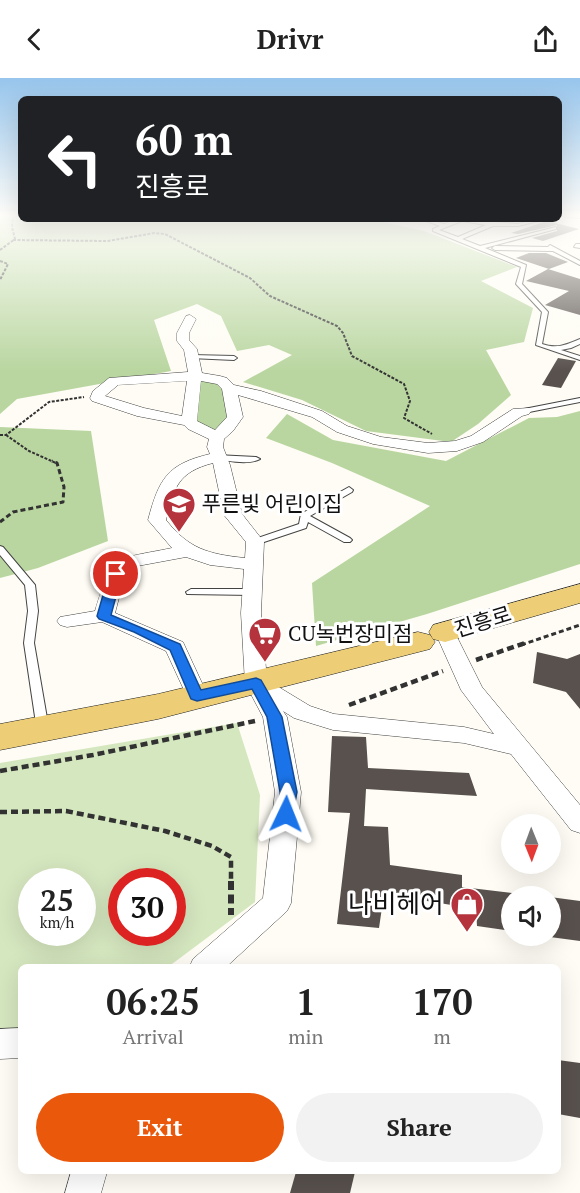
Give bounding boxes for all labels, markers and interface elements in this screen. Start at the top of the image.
text: Drivr [257,21,323,57]
icon: back [18,23,51,56]
icon: share [529,23,562,56]
text: 60 m [135,111,233,167]
icon: left [36,120,114,198]
text: 진흥로 [135,168,210,204]
school or university icon: 푸른빛 어린이집 [161,486,197,533]
place label: 푸른빛 어린이집 [202,489,342,517]
pin [90,548,141,599]
icon: arrive [99,557,132,590]
street label: 진흥로 [451,599,515,643]
supermarket icon: CU녹번장미점 [247,616,283,663]
place label: CU녹번장미점 [288,619,412,647]
position arrow [254,782,318,846]
north arrow [501,814,561,874]
map controls [501,814,561,946]
speed limit sign: 30 [108,868,186,946]
text: 25 [40,880,74,920]
place label: 나비헤어 [348,886,444,920]
shop icon: 나비헤어 [449,886,485,933]
button: sound [501,886,561,946]
text: km/h [40,912,74,932]
text: 06:25 [106,978,200,1025]
text: 1 [296,978,316,1025]
text: 170 [412,978,473,1025]
text: Arrival [122,1023,184,1050]
text: min [288,1023,323,1050]
text: m [434,1023,451,1050]
button: Exit [36,1093,284,1162]
button: Share [296,1093,543,1162]

